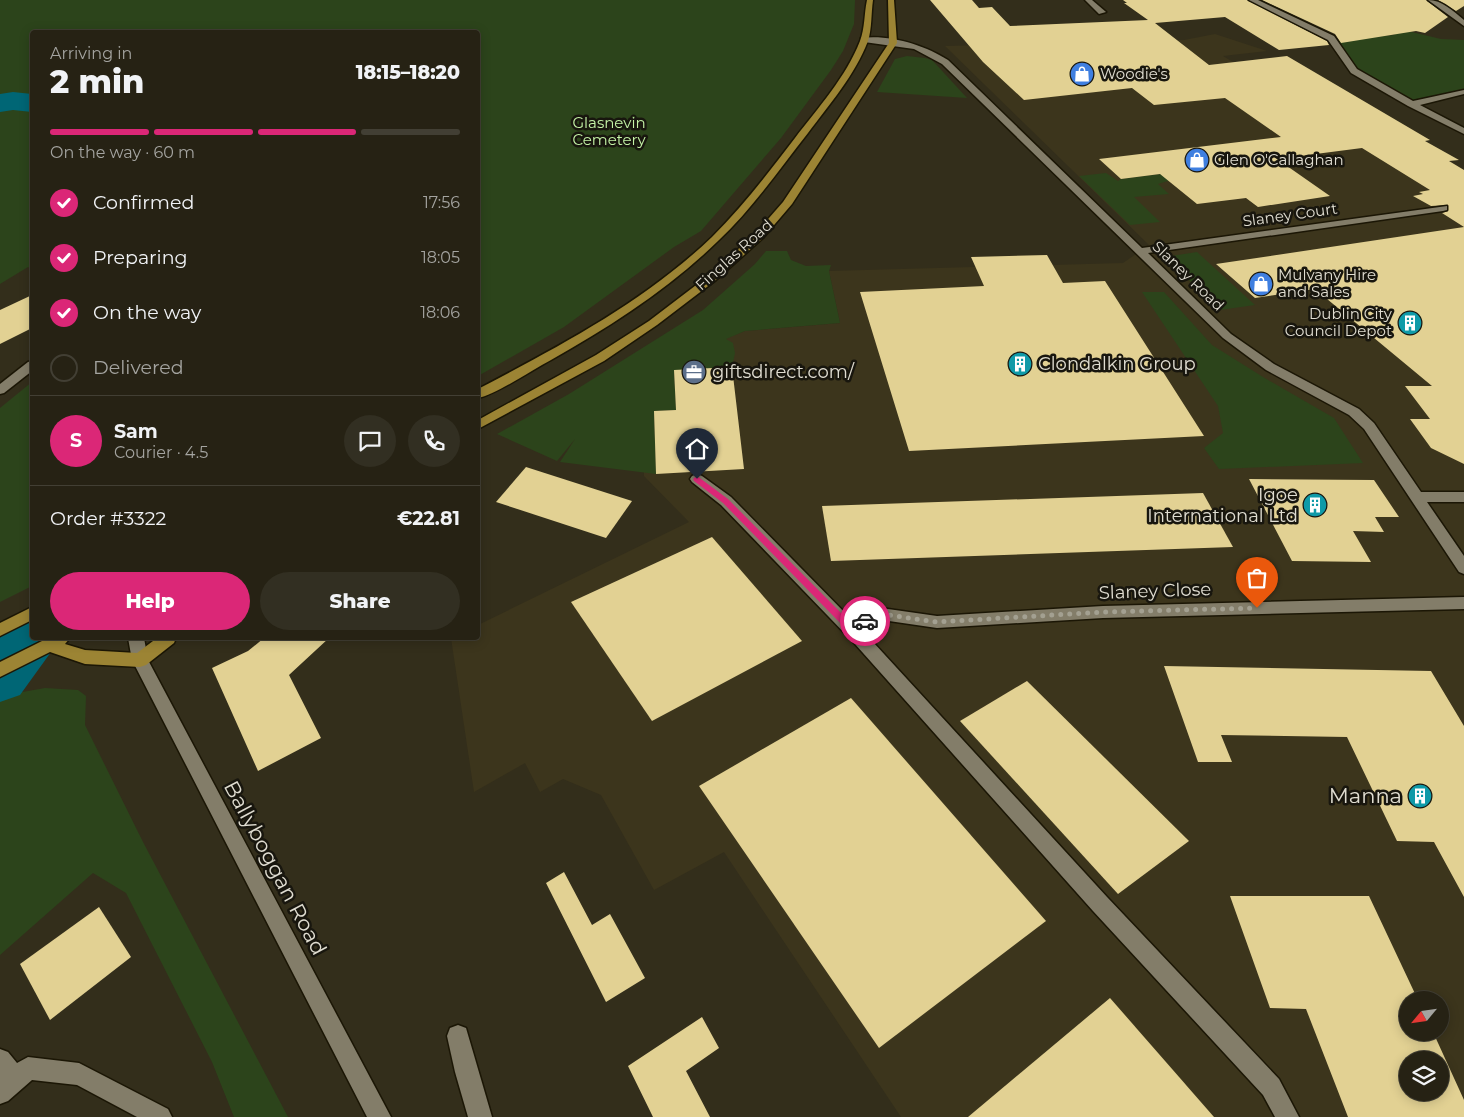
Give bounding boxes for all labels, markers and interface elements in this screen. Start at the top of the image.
text: Arriving in [50,44,132,63]
text: 18:15–18:20 [356,61,460,84]
shop icon: Woodie's [1069,61,1095,87]
text: 2 min [50,62,144,101]
place label: Woodie's [1100,64,1168,83]
park label: Glasnevin Cemetery [572,113,646,149]
text: On the way · 60 m [50,143,195,162]
shop icon: Glen O'Callaghan [1184,147,1210,173]
place label: Glen O'Callaghan [1214,150,1344,169]
icon: check [50,189,78,217]
text: Confirmed [93,191,194,214]
text: 17:56 [423,193,460,212]
street label: Slaney Court [1241,198,1338,231]
street label: Finglas Road [691,215,776,294]
street label: Slaney Road [1148,237,1228,315]
icon: check [50,244,78,272]
text: Preparing [93,246,188,269]
text: 18:05 [421,248,460,267]
place label: Mulvany Hire and Sales [1278,265,1376,301]
shop icon: Mulvany Hire and Sales [1248,271,1274,297]
icon: check [50,299,78,327]
text: On the way [93,301,201,324]
text: 18:06 [420,303,460,322]
place label: Dublin City Council Depot [1285,304,1393,340]
building icon: Dublin City Council Depot [1397,310,1423,336]
building icon: Clondalkin Group [1007,351,1033,377]
place label: Clondalkin Group [1038,353,1196,375]
text: Delivered [93,356,184,379]
office icon: giftsdirect.com/ [681,359,707,385]
place label: giftsdirect.com/ [712,361,855,383]
button: chat [344,415,396,467]
button: phone [408,415,460,467]
text: Sam [114,420,158,443]
pin [676,428,718,479]
text: S [70,429,82,452]
icon: home [683,435,711,463]
text: Courier · 4.5 [114,443,208,462]
place label: Igoe International Ltd [1147,484,1298,527]
building icon: Igoe International Ltd [1302,492,1328,518]
text: Order #3322 [50,507,166,530]
text: €22.81 [397,507,460,530]
pin [1236,557,1278,608]
icon: bag [1243,564,1271,592]
button: Help [50,572,250,630]
button: Share [260,572,460,630]
street label: Slaney Close [1098,578,1212,604]
courier [840,596,890,646]
icon: car [851,607,879,635]
street label: Ballyboggan Road [219,776,332,959]
place label: Manna [1329,783,1402,808]
building icon: Manna [1407,783,1433,809]
north arrow [1399,991,1449,1041]
map controls [1399,991,1449,1101]
button: layers [1399,1051,1449,1101]

